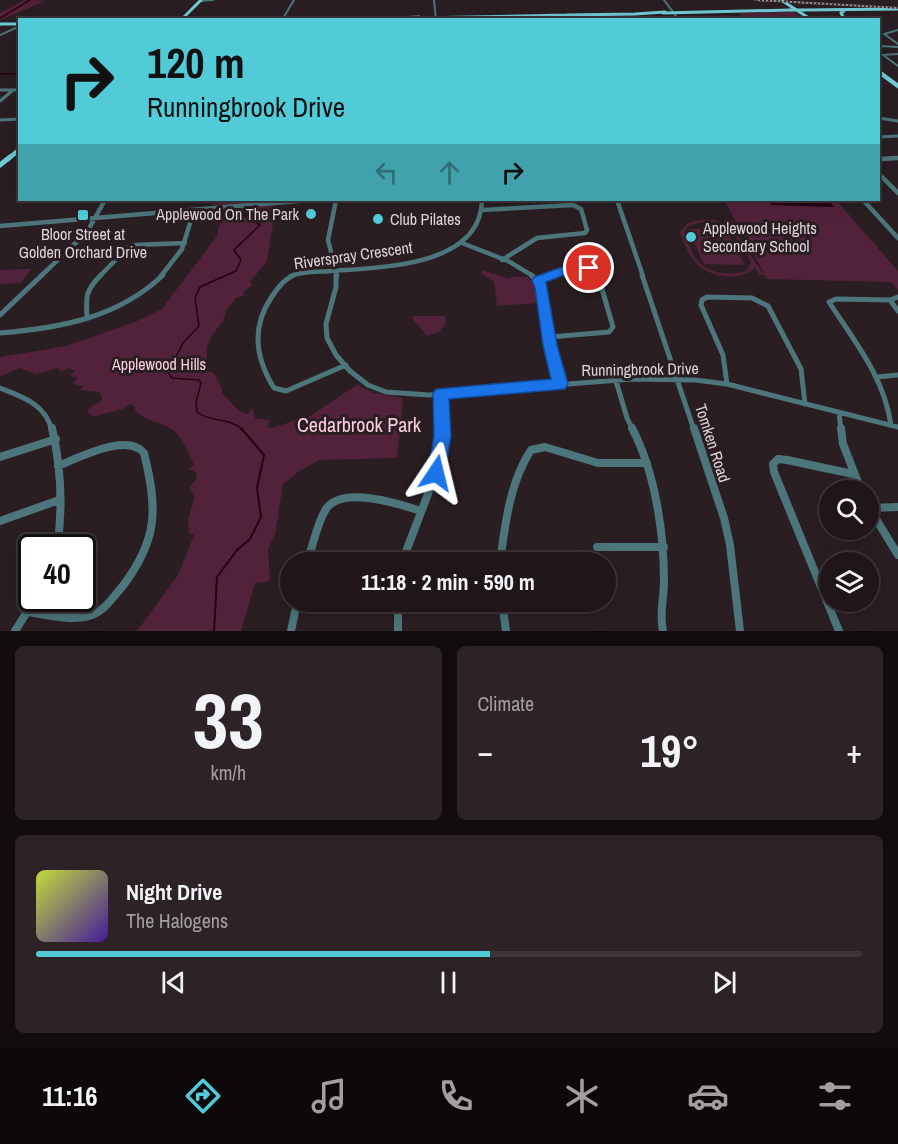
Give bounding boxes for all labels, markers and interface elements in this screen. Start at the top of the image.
text: 120 m [147,35,245,91]
icon: right [48,42,126,120]
text: Runningbrook Drive [147,89,345,125]
icon: left [370,156,403,189]
icon: ahead [433,156,466,189]
icon: right [496,156,529,189]
place label: Applewood On The Park [155,203,299,225]
marker: Applewood On The Park [304,207,318,221]
marker: Bloor Street at Golden Orchard Drive [76,208,90,222]
place label: Club Pilates [390,208,461,230]
marker: Club Pilates [371,212,385,226]
place label: Applewood Heights Secondary School [702,217,817,257]
place label: Bloor Street at Golden Orchard Drive [19,223,147,263]
marker: Applewood Heights Secondary School [684,230,698,244]
street label: Riverspray Crescent [292,236,414,274]
pin [563,242,614,293]
icon: arrive [572,251,605,284]
park label: Applewood Hills [111,353,206,375]
street label: Runningbrook Drive [581,357,699,381]
street label: Tomken Road [690,401,736,485]
park label: Cedarbrook Park [297,411,422,438]
position arrow [404,441,468,505]
map controls [819,480,879,612]
button: search [819,480,879,540]
speed limit sign: 40 [18,534,96,612]
button: layers [819,552,879,612]
text: 11:18 · 2 min · 590 m [361,567,535,597]
text: 33 [193,667,264,772]
text: Climate [478,690,534,717]
text: 19° [640,720,699,781]
text: − [478,729,493,773]
text: + [846,729,862,773]
text: km/h [210,759,246,786]
text: Night Drive [126,877,222,907]
text: The Halogens [126,907,228,934]
icon: previous [157,966,190,999]
icon: pause [432,966,465,999]
icon: next [708,966,741,999]
icon: directions [182,1075,224,1117]
icon: music [308,1075,350,1117]
icon: phone [435,1075,477,1117]
icon: climate [561,1075,603,1117]
icon: car [687,1075,729,1117]
icon: filters [814,1075,856,1117]
text: 11:16 [42,1078,98,1114]

